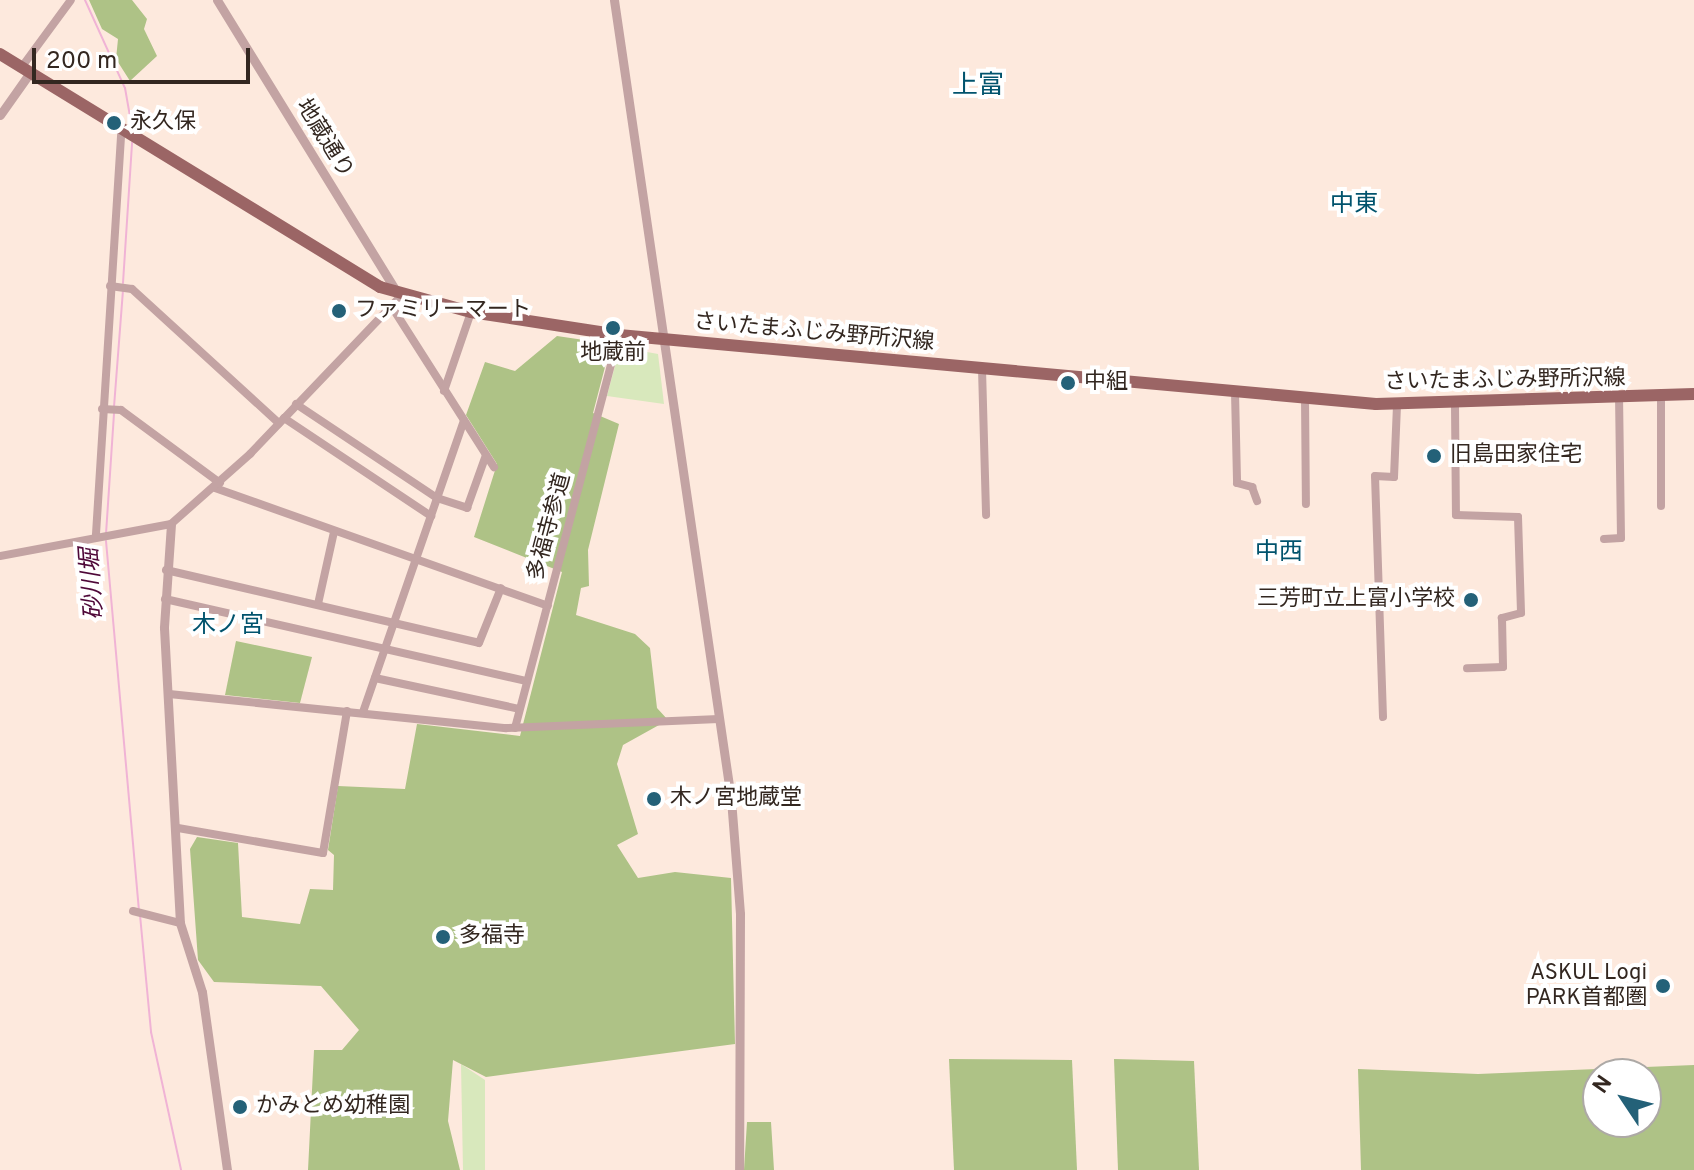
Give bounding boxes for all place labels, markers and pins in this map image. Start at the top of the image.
place label: 永久保 [130,110,196,136]
marker: 永久保 [105,114,123,132]
place label: ファミリーマート [355,298,531,324]
marker: ファミリーマート [330,302,348,320]
marker: 地蔵前 [604,319,622,337]
place label: 地蔵前 [580,341,646,367]
place label: 中組 [1084,370,1128,396]
marker: 中組 [1059,374,1077,392]
place label: 旧島田家住宅 [1450,443,1582,469]
marker: 旧島田家住宅 [1425,447,1443,465]
place label: 三芳町立上富小学校 [1257,587,1455,613]
marker: 三芳町立上富小学校 [1462,591,1480,609]
place label: 木ノ宮地蔵堂 [670,786,802,812]
marker: 木ノ宮地蔵堂 [645,790,663,808]
place label: 多福寺 [459,924,525,950]
marker: 多福寺 [434,928,452,946]
place label: ASKUL Logi PARK首都圏 [1526,960,1647,1012]
marker: ASKUL Logi PARK首都圏 [1654,977,1672,995]
place label: かみとめ幼稚園 [256,1094,410,1120]
marker: かみとめ幼稚園 [231,1098,249,1116]

